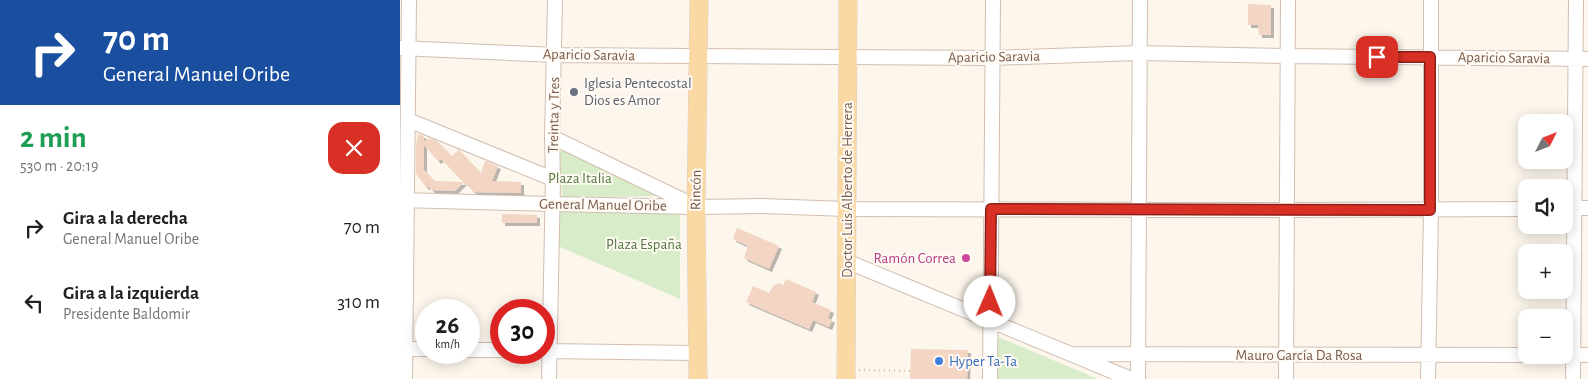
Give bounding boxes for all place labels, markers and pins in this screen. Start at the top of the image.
pin [1356,36,1398,78]
place label: Iglesia Pentecostal Dios es Amor [584,76,692,108]
marker: Iglesia Pentecostal Dios es Amor [568,86,580,98]
place label: Ramón Correa [874,251,956,266]
marker: Ramón Correa [960,252,972,264]
place label: Hyper Ta-Ta [949,354,1017,369]
marker: Hyper Ta-Ta [933,355,945,367]

